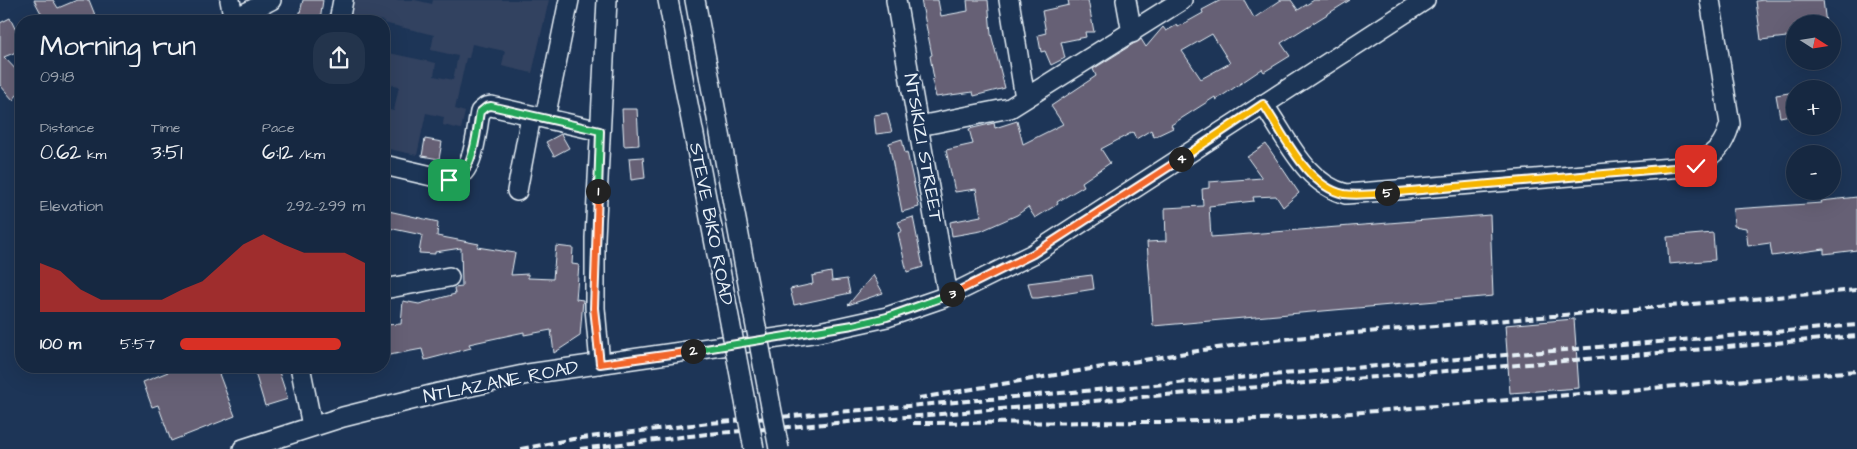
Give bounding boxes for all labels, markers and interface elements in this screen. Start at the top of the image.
north arrow [1786,15,1841,70]
map controls [1786,15,1841,200]
text: Morning run [40,27,196,66]
button: share [313,32,365,84]
text: 09:18 [40,66,74,88]
street label: NTSIKIZI STREET [897,72,949,225]
button: + [1786,80,1841,135]
text: Distance [40,118,94,138]
text: Time [151,118,180,138]
text: Pace [262,118,294,138]
text: 0.62 [40,138,81,167]
text: 3:51 [151,138,183,167]
text: 6:12 [262,138,293,167]
street label: STEVE BIKO ROAD [682,140,740,308]
text: km [81,145,107,165]
text: /km [293,145,325,165]
pin [1675,145,1717,187]
button: − [1786,145,1841,200]
pin: 4 [1168,146,1194,172]
text: 4 [1177,149,1186,169]
icon: check [1682,152,1710,180]
pin [428,159,470,201]
icon: arrive [435,166,463,194]
pin: 1 [586,178,610,204]
pin: 5 [1374,180,1400,206]
text: 1 [598,181,599,201]
text: 5 [1383,183,1392,203]
text: Elevation [40,195,103,217]
text: 292–299 m [286,195,365,217]
pin: 3 [940,282,964,306]
text: 3 [949,284,956,304]
text: 100 m [40,333,81,355]
text: 5:57 [120,333,155,355]
pin: 2 [680,338,706,364]
text: 2 [689,341,698,361]
street label: NTLAZANE ROAD [421,354,581,410]

